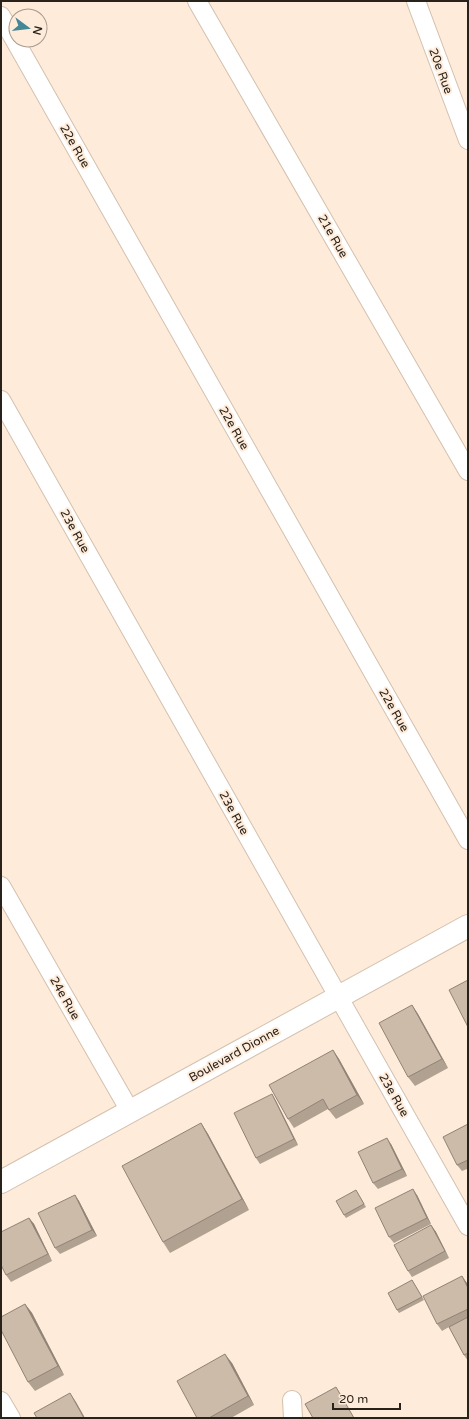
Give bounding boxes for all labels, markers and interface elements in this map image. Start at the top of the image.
north arrow [8,8,48,48]
text: N [30,25,45,36]
street label: 20e Rue [426,46,456,96]
street label: 22e Rue [57,122,93,170]
street label: 21e Rue [315,212,351,260]
street label: 22e Rue [216,404,252,452]
street label: 23e Rue [57,507,93,555]
street label: 22e Rue [376,686,412,734]
street label: 23e Rue [216,789,252,837]
street label: 24e Rue [47,974,83,1022]
street label: Boulevard Dionne [186,1023,282,1085]
street label: 23e Rue [376,1071,412,1119]
scale bar [333,1385,400,1411]
text: 20 m [339,1392,368,1406]

